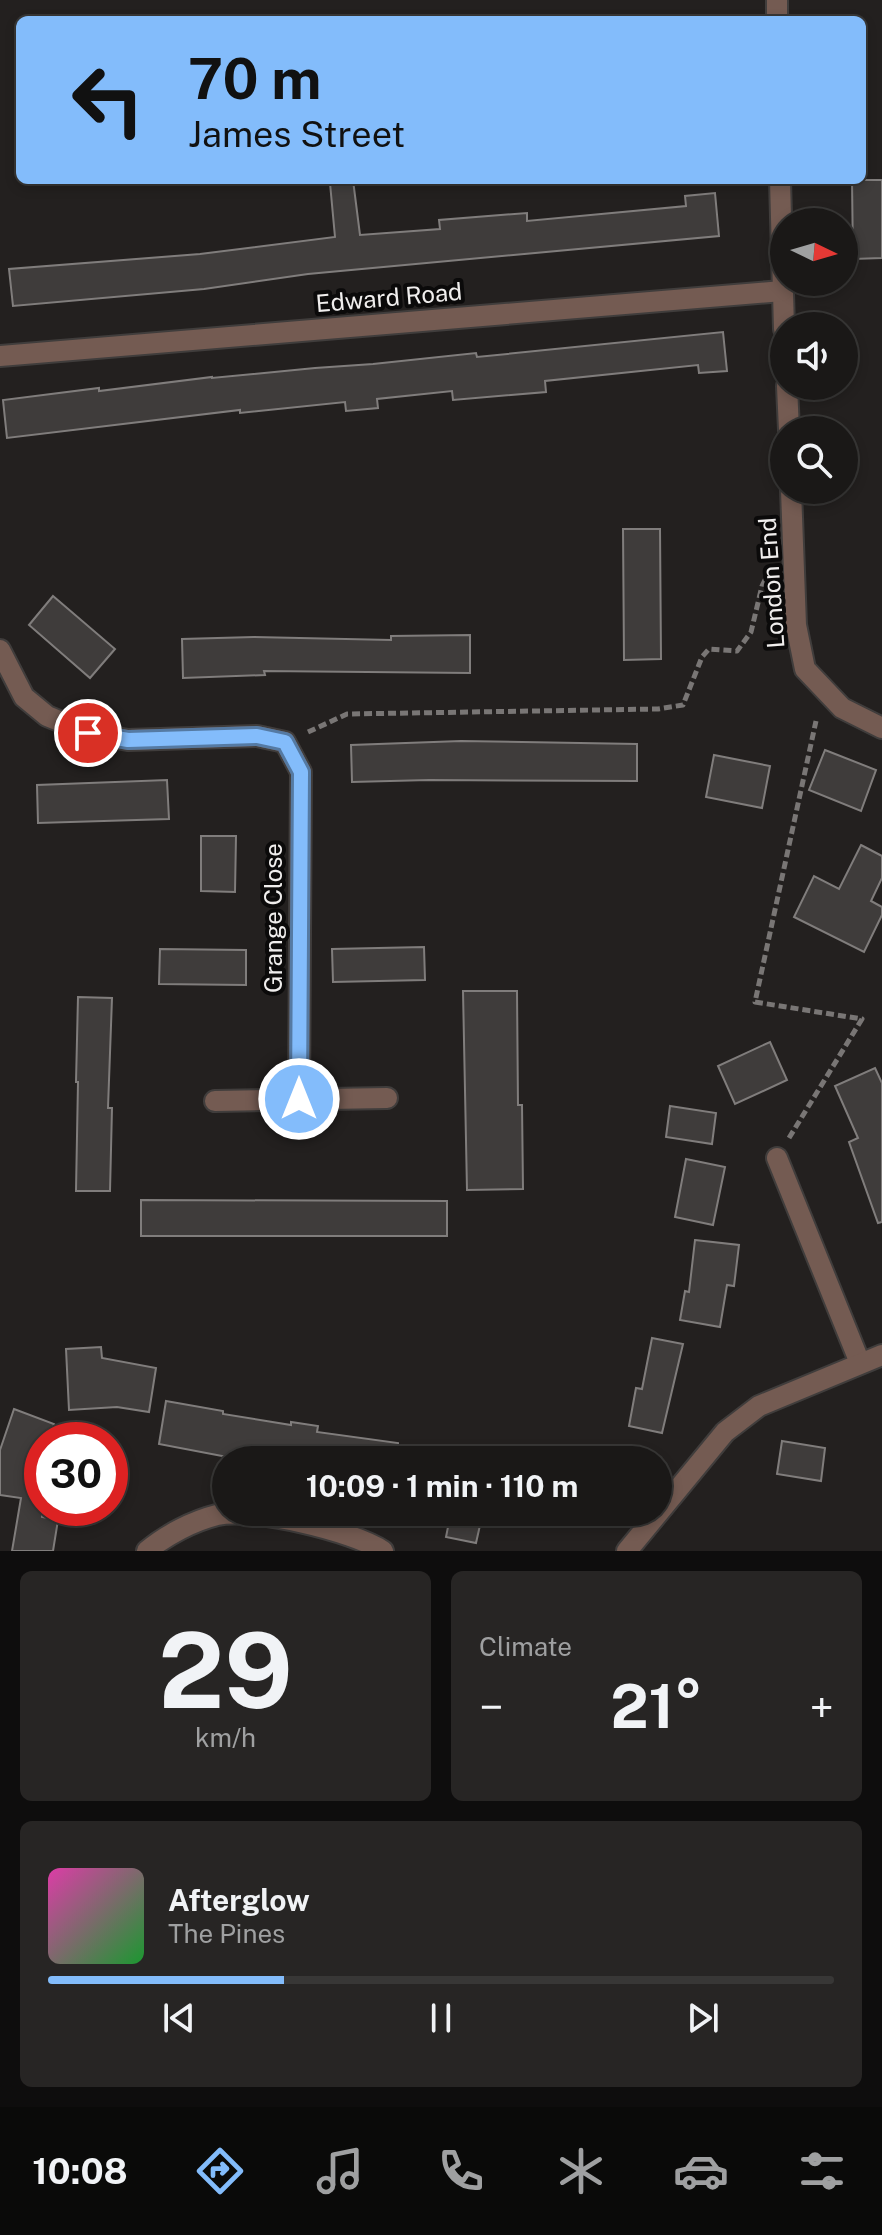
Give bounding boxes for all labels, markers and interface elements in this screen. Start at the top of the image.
text: 70 m [188,46,321,112]
icon: left [56,48,160,152]
text: James Street [188,113,405,155]
north arrow [770,208,858,296]
map controls [770,208,858,504]
street label: Edward Road [315,277,463,317]
button: sound [770,312,858,400]
button: search [770,416,858,504]
street label: London End [752,517,790,649]
pin [54,699,122,767]
icon: arrive [66,711,110,755]
street label: Grange Close [259,843,287,993]
position arrow [257,1057,341,1141]
speed limit sign: 30 [24,1422,128,1526]
text: 10:09 · 1 min · 110 m [306,1468,578,1504]
text: 29 [158,1609,293,1731]
text: Climate [479,1631,572,1662]
text: 21° [610,1671,703,1742]
text: − [479,1681,503,1733]
text: + [810,1681,834,1733]
text: km/h [195,1722,256,1753]
text: Afterglow [168,1882,310,1918]
text: The Pines [168,1918,285,1949]
icon: previous [157,1996,201,2040]
icon: pause [419,1996,463,2040]
icon: next [681,1996,725,2040]
icon: directions [192,2143,248,2199]
icon: music [312,2143,368,2199]
icon: phone [433,2143,489,2199]
icon: climate [553,2143,609,2199]
icon: car [673,2143,729,2199]
icon: filters [794,2143,850,2199]
text: 10:08 [32,2150,128,2192]

